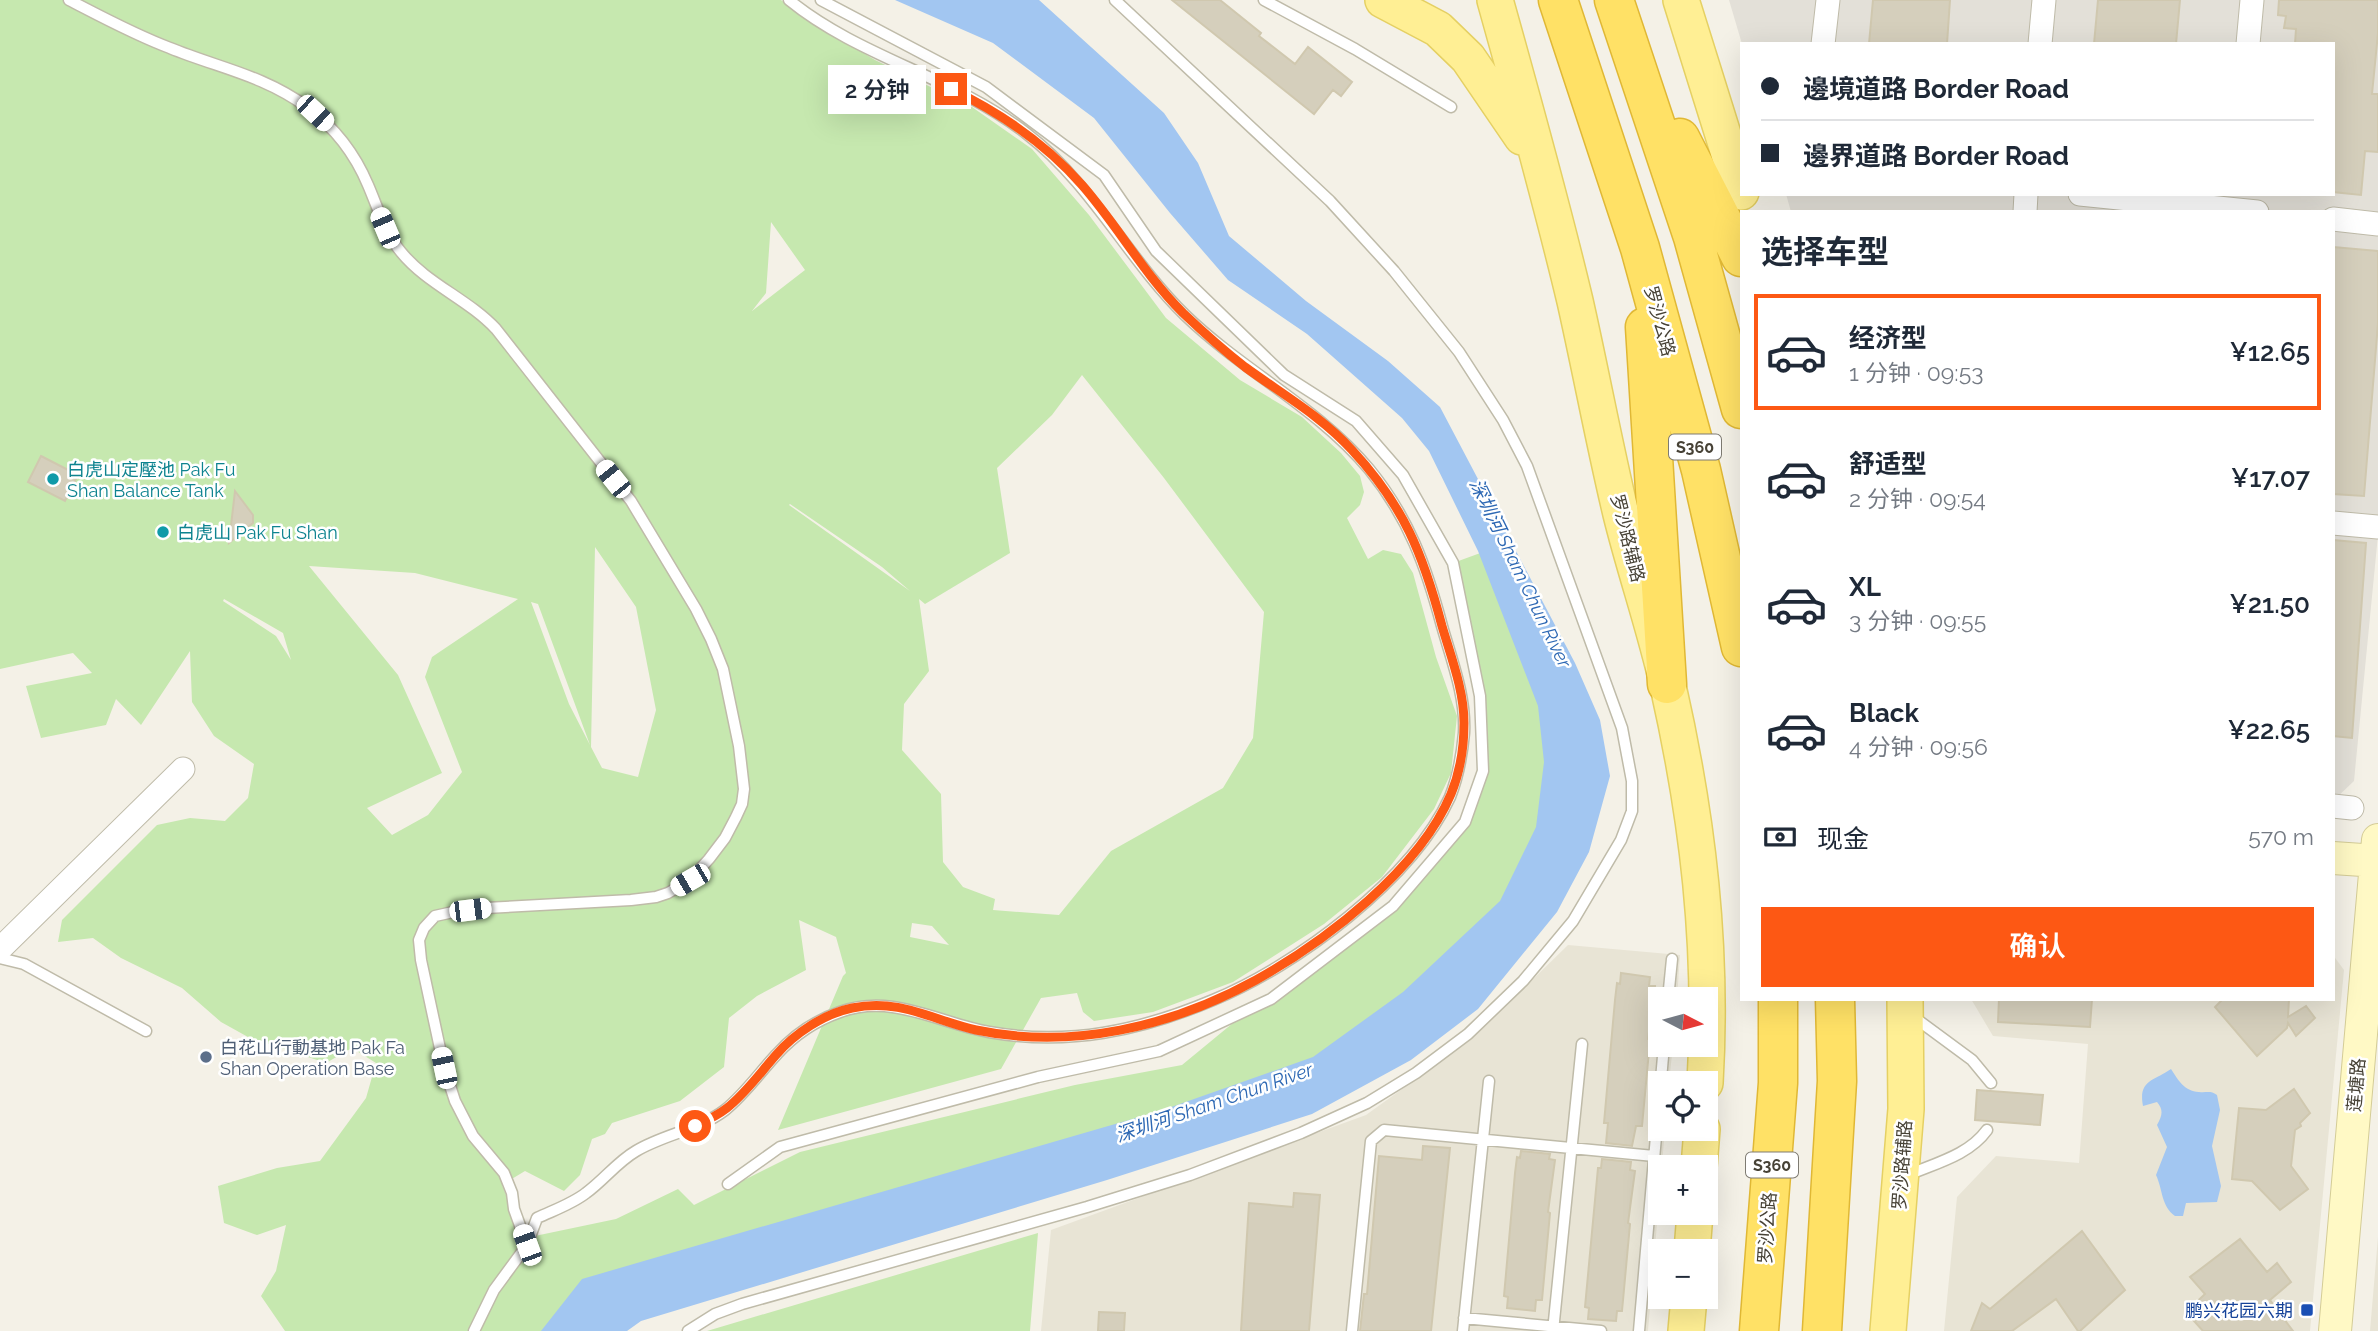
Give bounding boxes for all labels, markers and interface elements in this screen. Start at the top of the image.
callout: 2 分钟 [828,64,926,114]
route end [935,73,967,105]
text: 邊境道路 Border Road [1803,74,2069,104]
text: 2 分钟 [845,76,909,103]
car [293,91,338,135]
text: 邊界道路 Border Road [1803,141,2069,171]
car [368,205,403,251]
text: 选择车型 [1761,233,1889,270]
street label: 罗沙公路 [1641,284,1679,358]
icon: car [1765,321,1828,384]
text: 经济型 [1849,323,1927,353]
text: ¥12.65 [2230,337,2310,367]
text: 1 分钟 · 09:53 [1849,359,1983,386]
road number: S360 [1669,434,1721,460]
icon: car [1765,447,1828,510]
text: 舒适型 [1849,449,1927,479]
car [592,456,635,502]
place label: 白虎山定壓池 Pak Fu Shan Balance Tank [67,459,235,501]
text: ¥17.07 [2231,463,2310,493]
marker: 白虎山定壓池 Pak Fu Shan Balance Tank [45,471,61,487]
water label: 深圳河 Sham Chun River [1466,475,1577,672]
text: 2 分钟 · 09:54 [1849,485,1986,512]
street label: 罗沙路辅路 [1607,492,1649,584]
place label: 白虎山 Pak Fu Shan [177,522,338,543]
marker: 白虎山 Pak Fu Shan [155,524,171,540]
text: XL [1849,572,1881,602]
icon: car [1765,573,1828,636]
text: ¥21.50 [2229,589,2310,619]
text: 3 分钟 · 09:55 [1849,607,1986,634]
text: Black [1849,698,1919,728]
icon: car [1765,699,1828,762]
text: ¥22.65 [2228,715,2310,745]
text: 4 分钟 · 09:56 [1849,733,1988,760]
icon: cash [1761,818,1799,856]
text: 570 m [2248,823,2314,850]
text: 现金 [1817,824,1869,854]
car [667,860,714,900]
car [448,897,493,923]
button: 确认 [1761,907,2314,987]
north arrow [1648,987,1718,1057]
map controls [1648,987,1718,1309]
place label: 白花山行動基地 Pak Fa Shan Operation Base [220,1037,405,1079]
car [430,1045,459,1091]
marker: 白花山行動基地 Pak Fa Shan Operation Base [198,1049,214,1065]
water label: 深圳河 Sham Chun River [1112,1057,1317,1146]
street label: 莲塘路 [2343,1057,2369,1113]
button: locate [1648,1071,1718,1141]
route start [679,1110,711,1142]
street label: 罗沙路辅路 [1888,1119,1916,1211]
road number: S360 [1746,1152,1798,1177]
button: + [1648,1155,1718,1225]
street label: 罗沙公路 [1754,1191,1780,1265]
car [510,1222,545,1268]
button: − [1648,1239,1718,1309]
place label: 鹏兴花园六期 [2185,1300,2293,1321]
marker: 鹏兴花园六期 [2299,1302,2315,1318]

